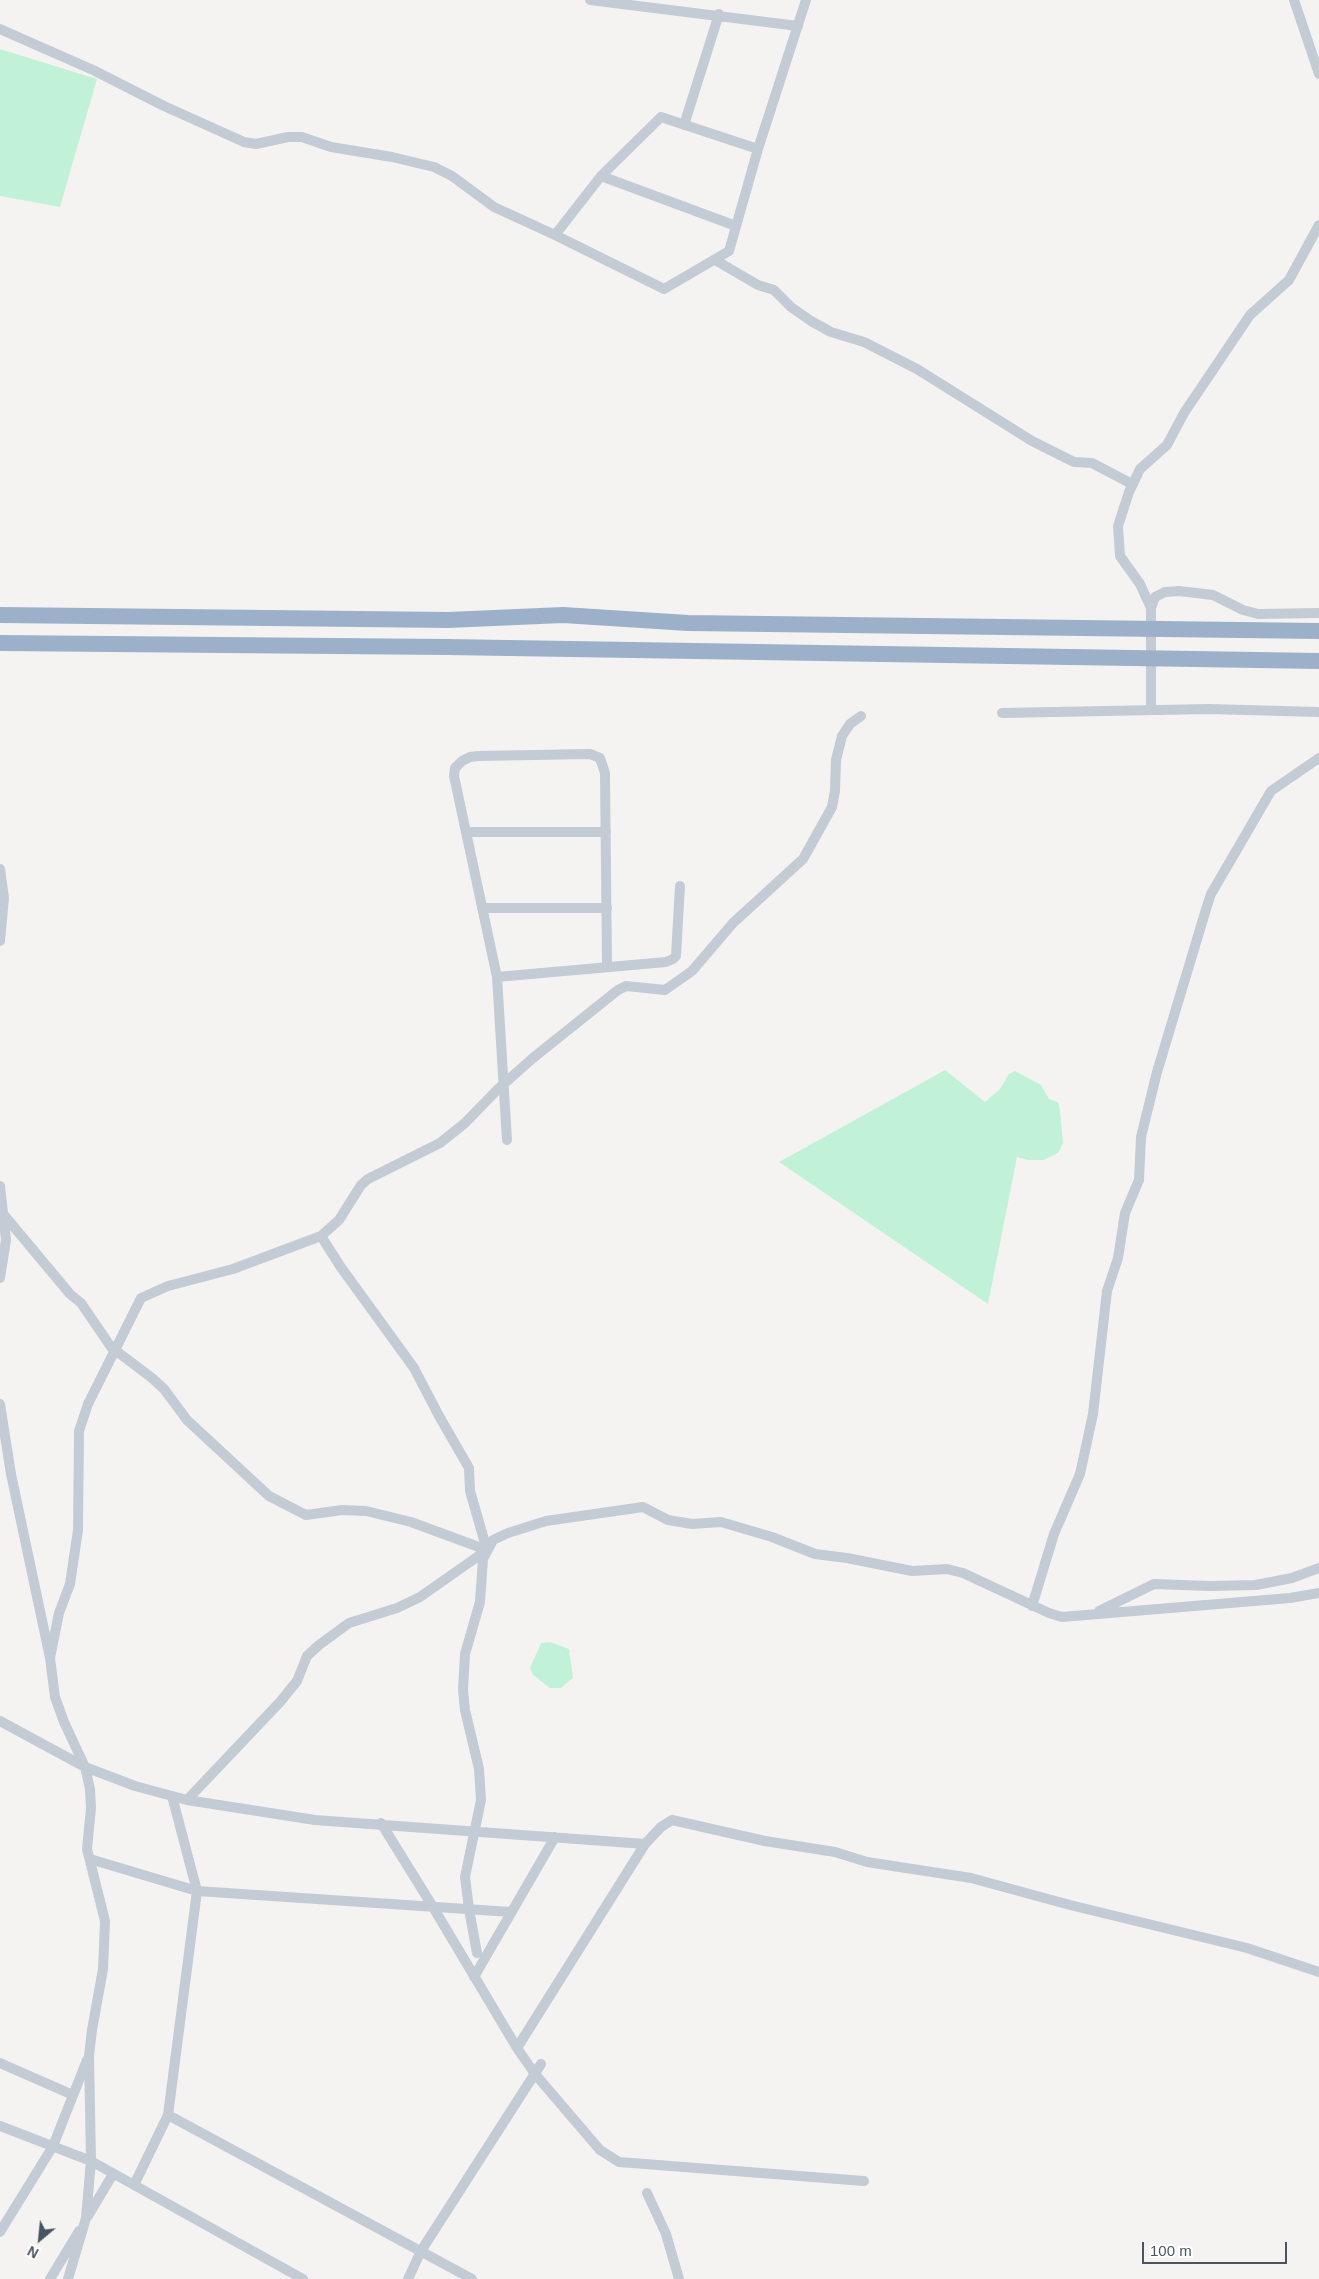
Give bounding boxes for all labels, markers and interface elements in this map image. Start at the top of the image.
north arrow [15,2214,65,2264]
scale bar [1144,2232,1289,2264]
text: 100 m [1150,2242,1192,2259]
text: N [25,2243,41,2262]

